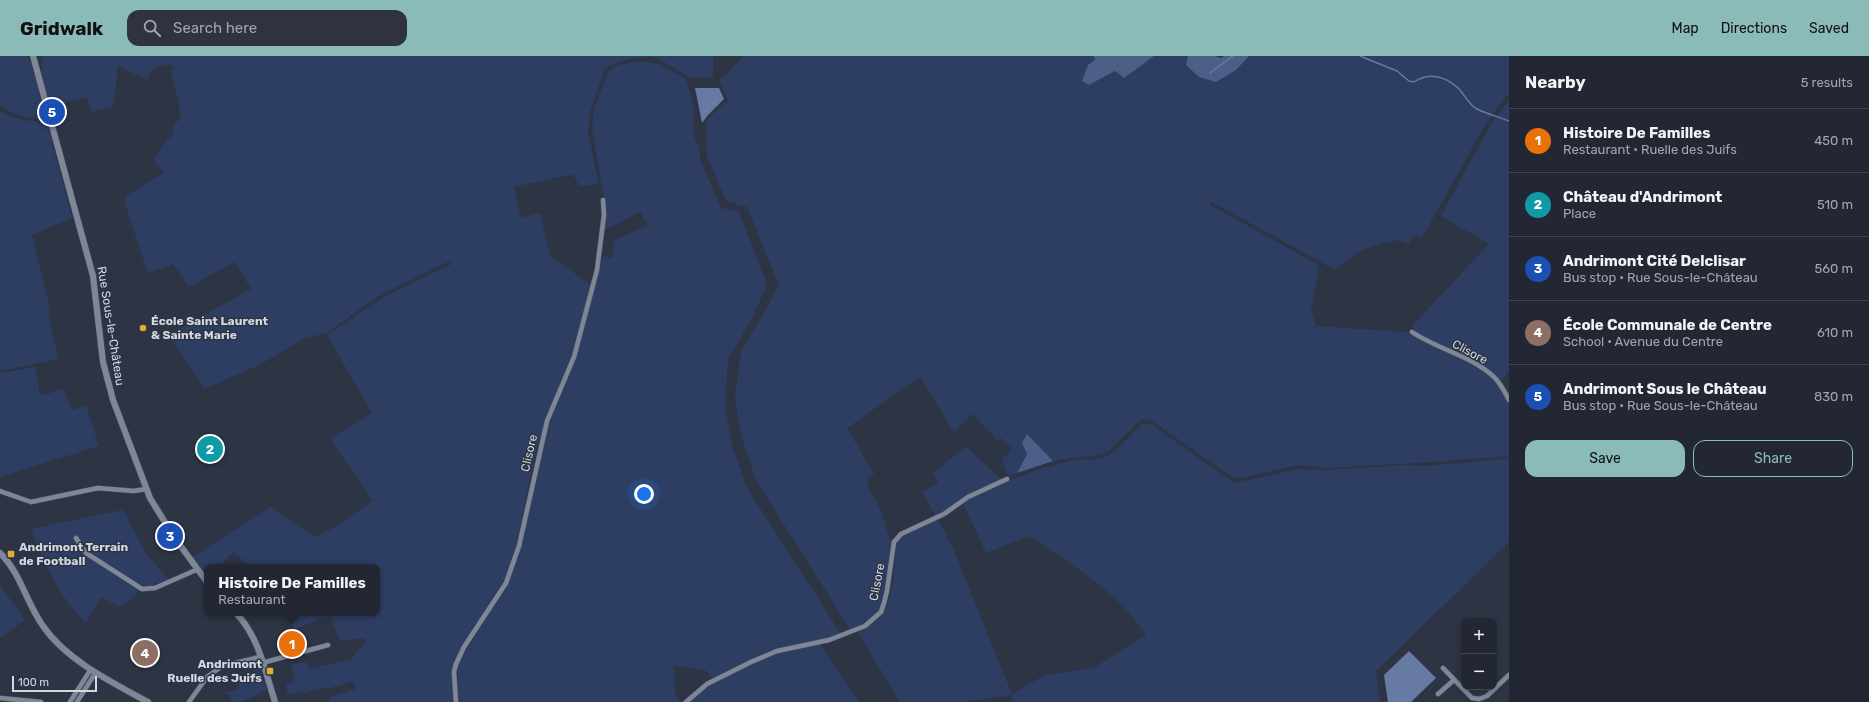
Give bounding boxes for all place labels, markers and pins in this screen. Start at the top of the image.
pin: 5 [39,97,65,127]
place label: École Saint Laurent & Sainte Marie [151,314,269,342]
marker: École Saint Laurent & Sainte Marie [138,323,148,333]
pin: 2 [197,434,223,464]
pin: 3 [157,521,183,551]
place label: Andrimont Terrain de Football [19,540,129,568]
marker: Andrimont Terrain de Football [6,549,16,559]
pin: 1 [279,629,305,659]
pin: 4 [132,638,158,668]
place label: Andrimont Ruelle des Juifs [167,657,262,685]
marker: Andrimont Ruelle des Juifs [265,666,275,676]

